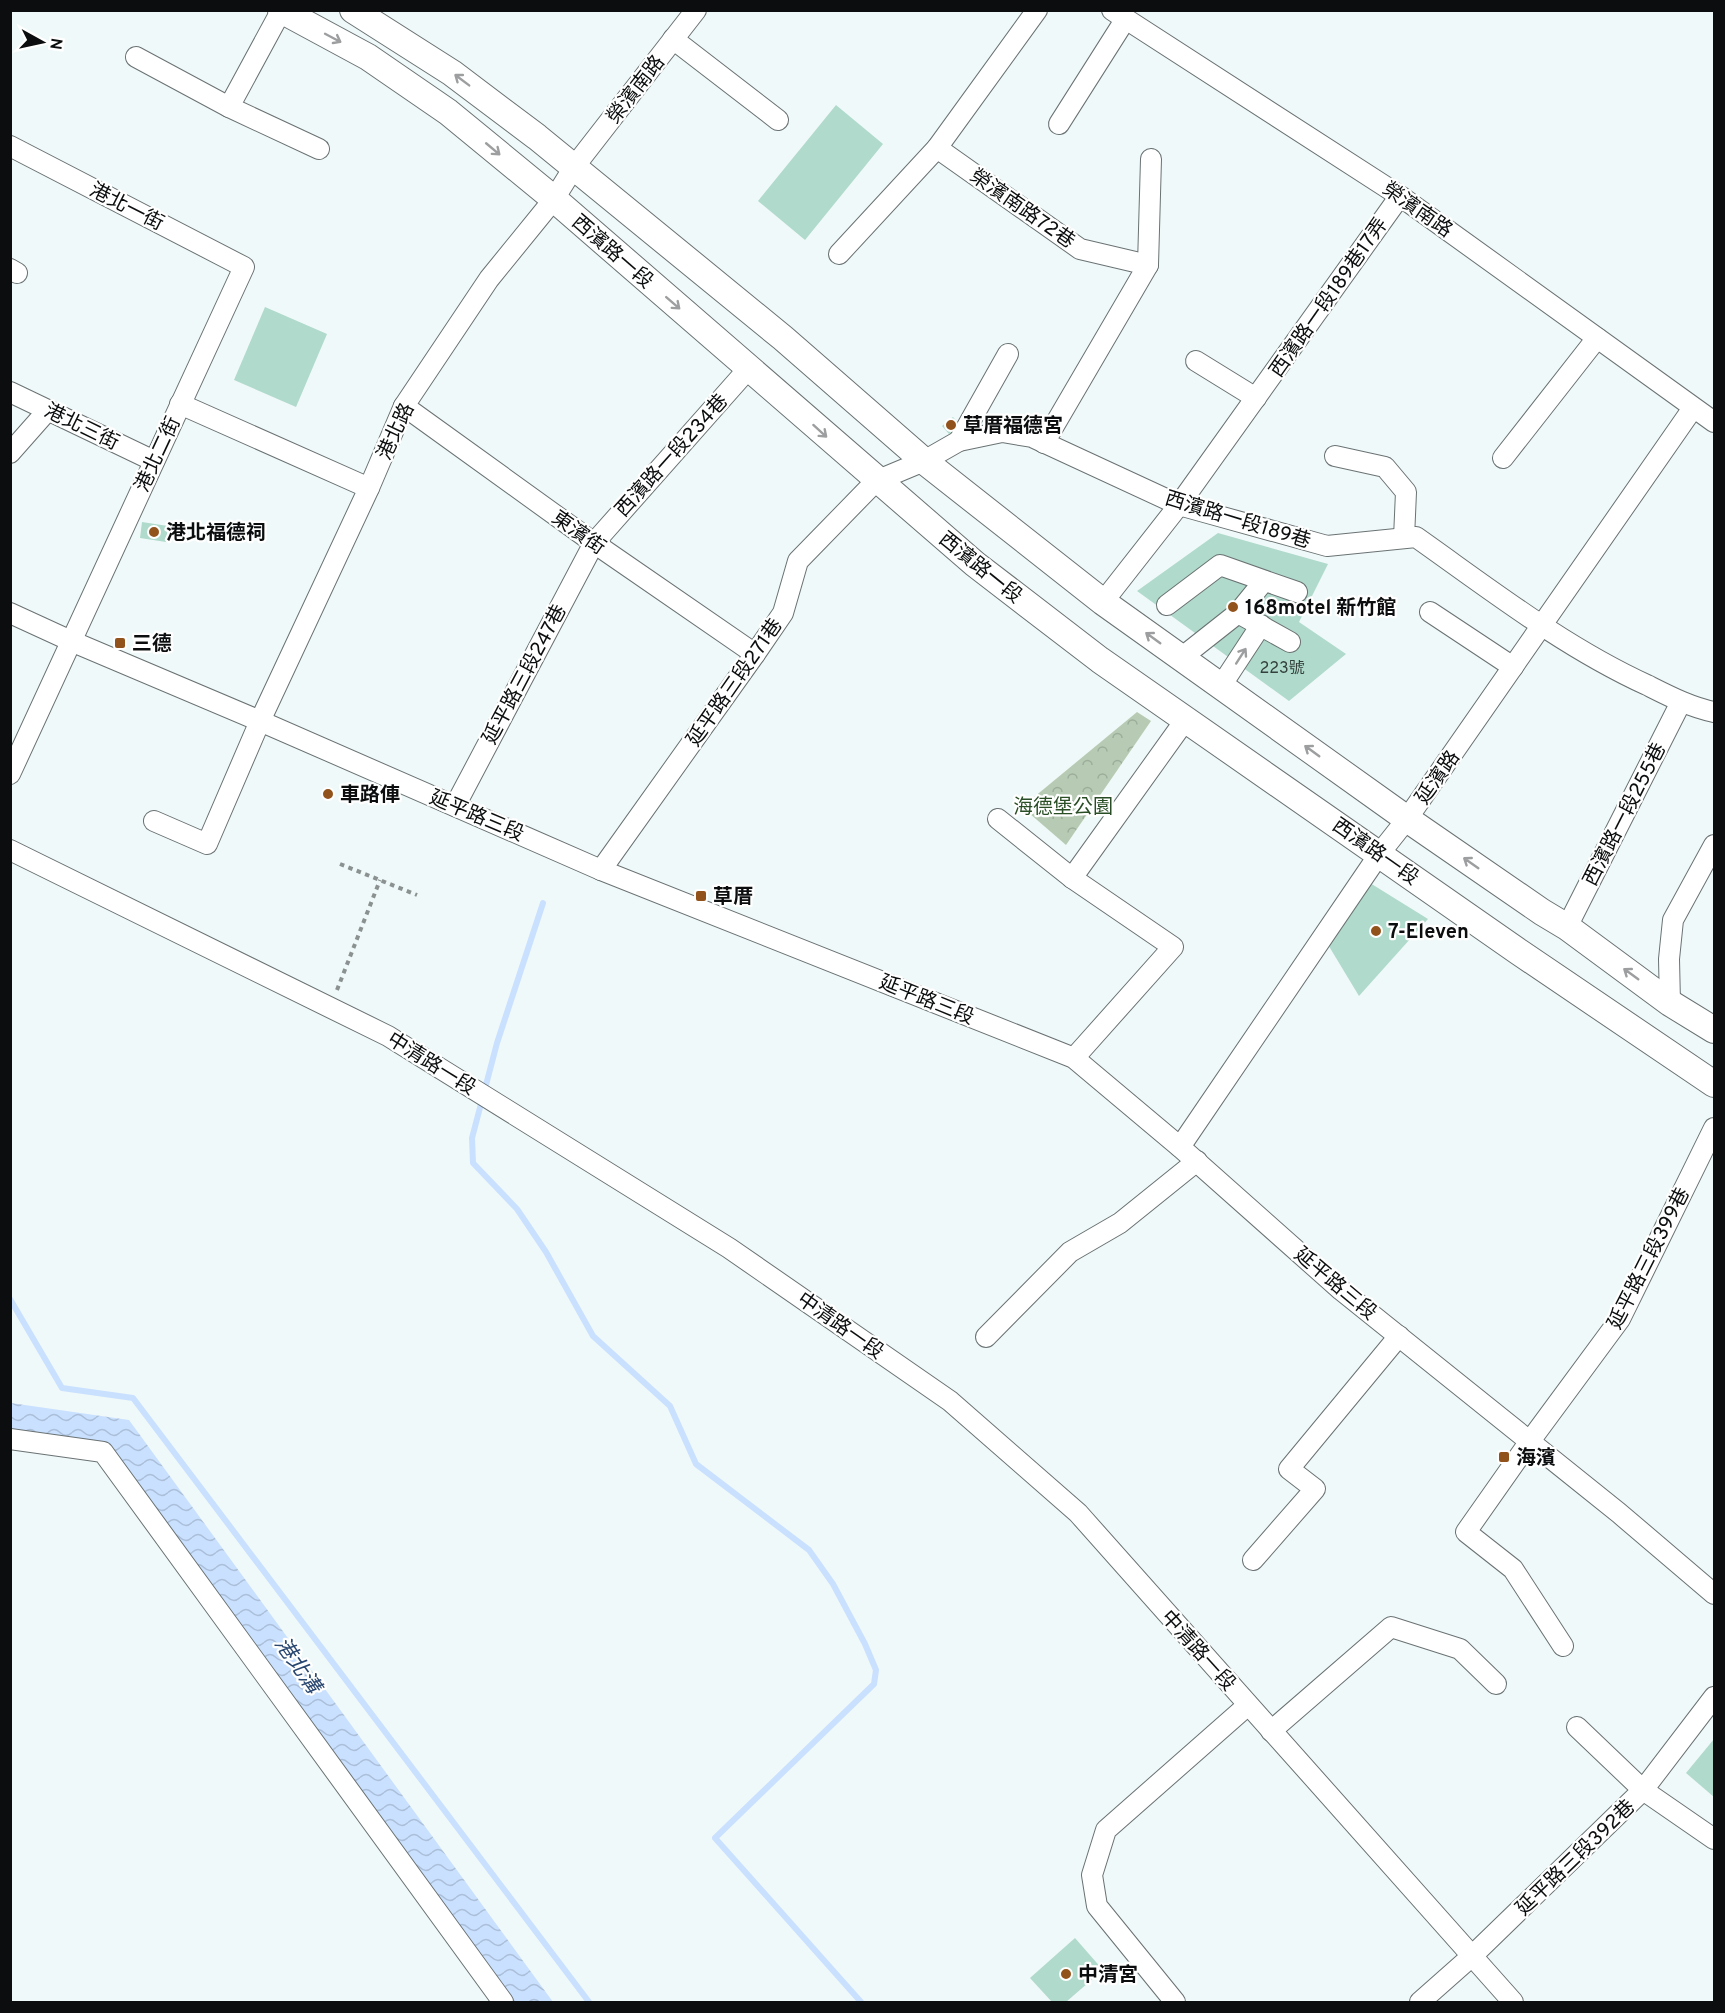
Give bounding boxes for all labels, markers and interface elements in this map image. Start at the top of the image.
north arrow [12,12,72,72]
one-way arrow [323,33,341,44]
text: N [44,37,66,51]
street label: 榮濱南路 [602,51,671,130]
one-way arrow [454,74,470,87]
one-way arrow [485,142,501,155]
street label: 榮濱南路72巷 [964,164,1079,255]
street label: 榮濱南路 [1377,177,1457,244]
street label: 港北一街 [85,178,168,238]
street label: 西濱路一段 [565,210,658,295]
street label: 西濱路一段189巷17弄 [1265,213,1395,383]
one-way arrow [665,296,680,310]
street label: 西濱路一段234巷 [610,389,735,523]
street label: 港北三街 [39,399,123,457]
street label: 港北路 [372,399,421,465]
street label: 港北二街 [130,413,187,497]
place label: 草厝福德宮 [963,414,1063,440]
marker: 草厝福德宮 [944,418,958,432]
one-way arrow [812,424,827,438]
street label: 西濱路一段189巷 [1161,486,1314,555]
street label: 東濱街 [546,506,610,561]
place label: 港北福德祠 [166,521,266,547]
marker: 港北福德祠 [147,525,161,539]
street label: 西濱路一段 [933,527,1027,610]
place label: 168motel 新竹館 [1245,596,1396,622]
marker: 168motel 新竹館 [1226,600,1240,614]
street label: 延平路三段247巷 [478,601,574,749]
street label: 延平路三段271巷 [682,614,789,752]
one-way arrow [1145,631,1161,644]
place label: 三德 [132,632,172,658]
marker: 三德 [113,636,127,650]
one-way arrow [1235,648,1247,665]
house number: 223號 [1259,659,1305,679]
street label: 西濱路一段255巷 [1579,739,1673,891]
one-way arrow [1304,745,1320,757]
street label: 延濱路 [1411,746,1466,810]
place label: 車路俥 [340,783,400,809]
street label: 延平路三段 [425,785,527,848]
marker: 車路俥 [321,787,335,801]
park label: 海德堡公園 [1013,795,1113,821]
street label: 西濱路一段 [1326,813,1423,892]
one-way arrow [1463,857,1480,869]
place label: 草厝 [713,885,753,911]
marker: 草厝 [694,889,708,903]
place label: 7-Eleven [1388,920,1469,946]
marker: 7-Eleven [1369,924,1383,938]
one-way arrow [1624,968,1640,981]
street label: 延平路三段 [875,970,977,1032]
street label: 中清路一段 [382,1027,480,1102]
street label: 延平路三段399巷 [1603,1184,1697,1334]
street label: 延平路三段 [1288,1242,1381,1327]
street label: 中清路一段 [791,1287,888,1366]
place label: 海濱 [1516,1446,1556,1472]
marker: 海濱 [1497,1450,1511,1464]
street label: 中清路一段 [1154,1605,1241,1697]
water label: 港北溝 [268,1632,328,1702]
street label: 延平路三段392巷 [1511,1795,1641,1922]
place label: 中清宮 [1078,1963,1138,1989]
marker: 中清宮 [1059,1967,1073,1981]

